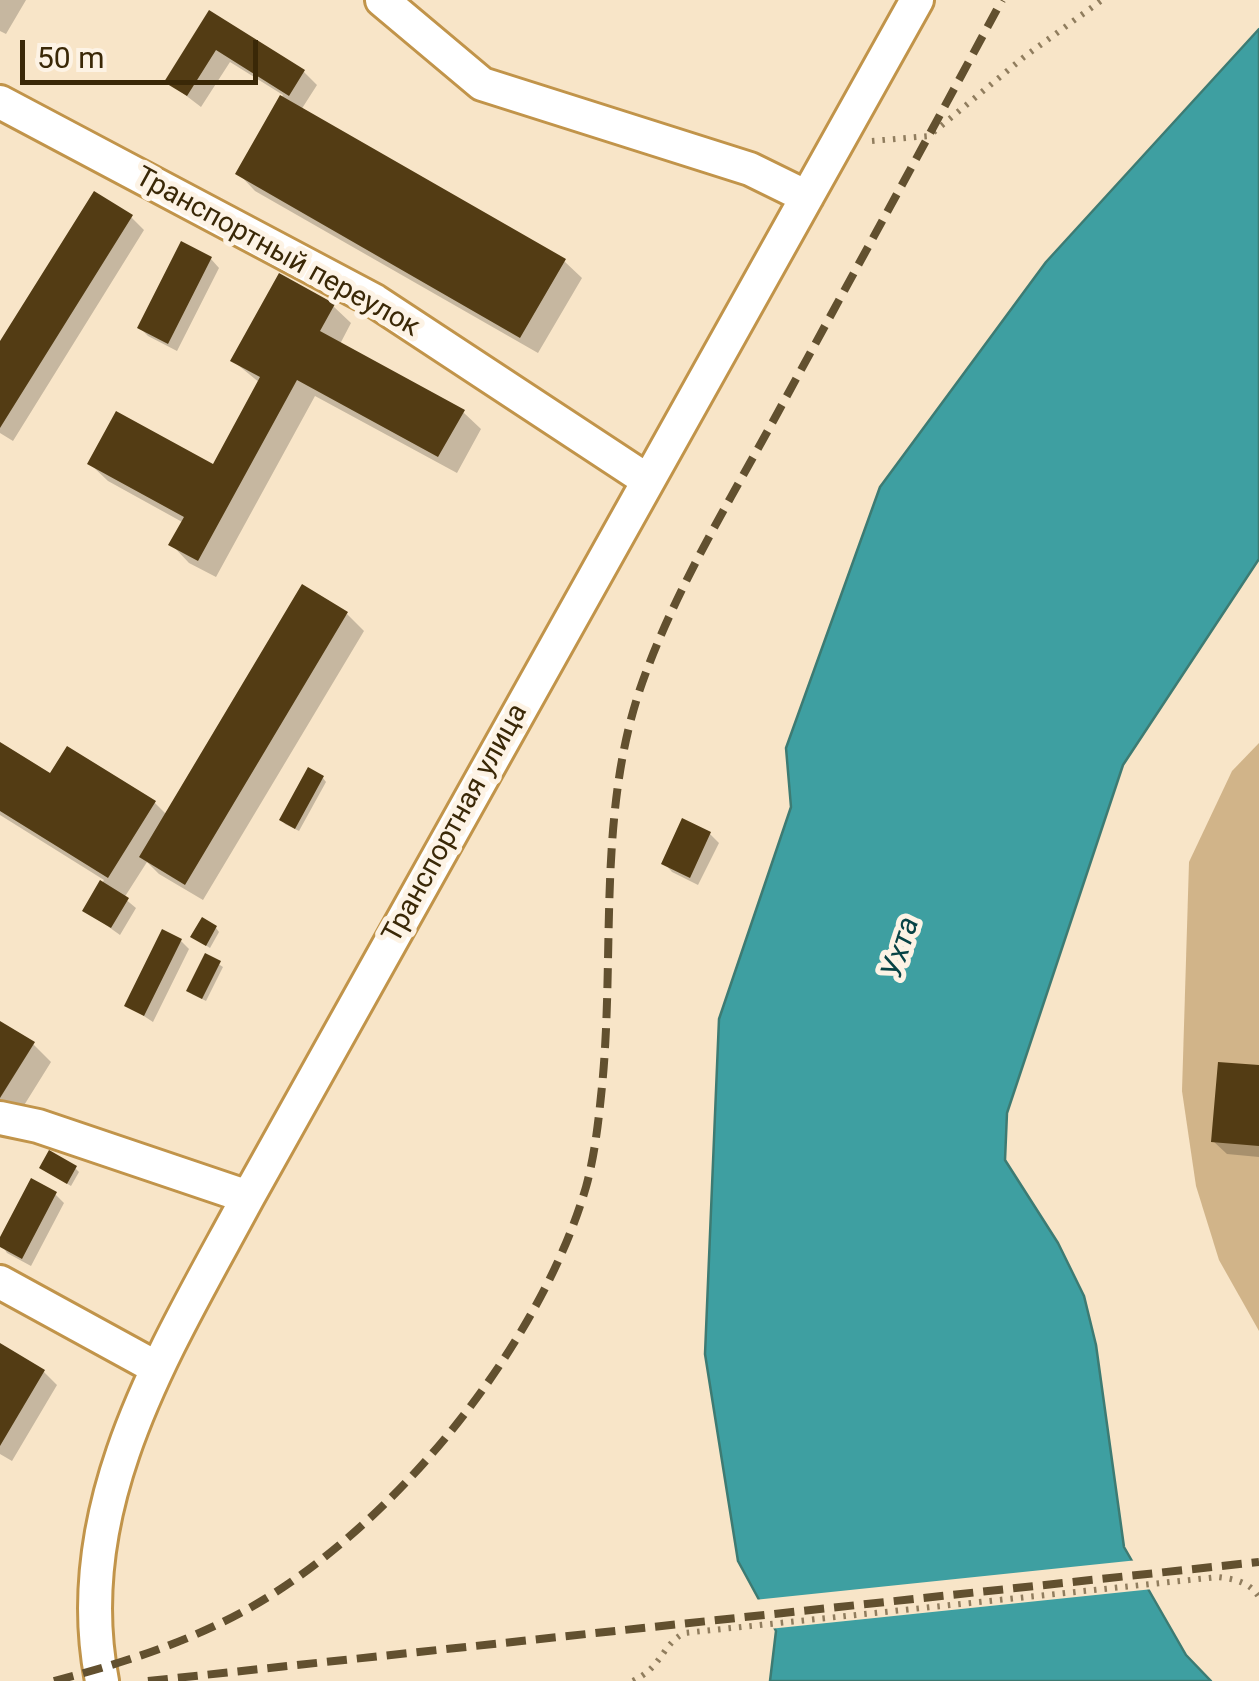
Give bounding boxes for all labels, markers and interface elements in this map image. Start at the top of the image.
scale bar [25,20,262,82]
text: 50 m [37,40,104,75]
street label: Транспортный переулок [129,161,425,345]
street label: Транспортная улица [376,699,536,949]
water label: Ухта [875,913,929,983]

